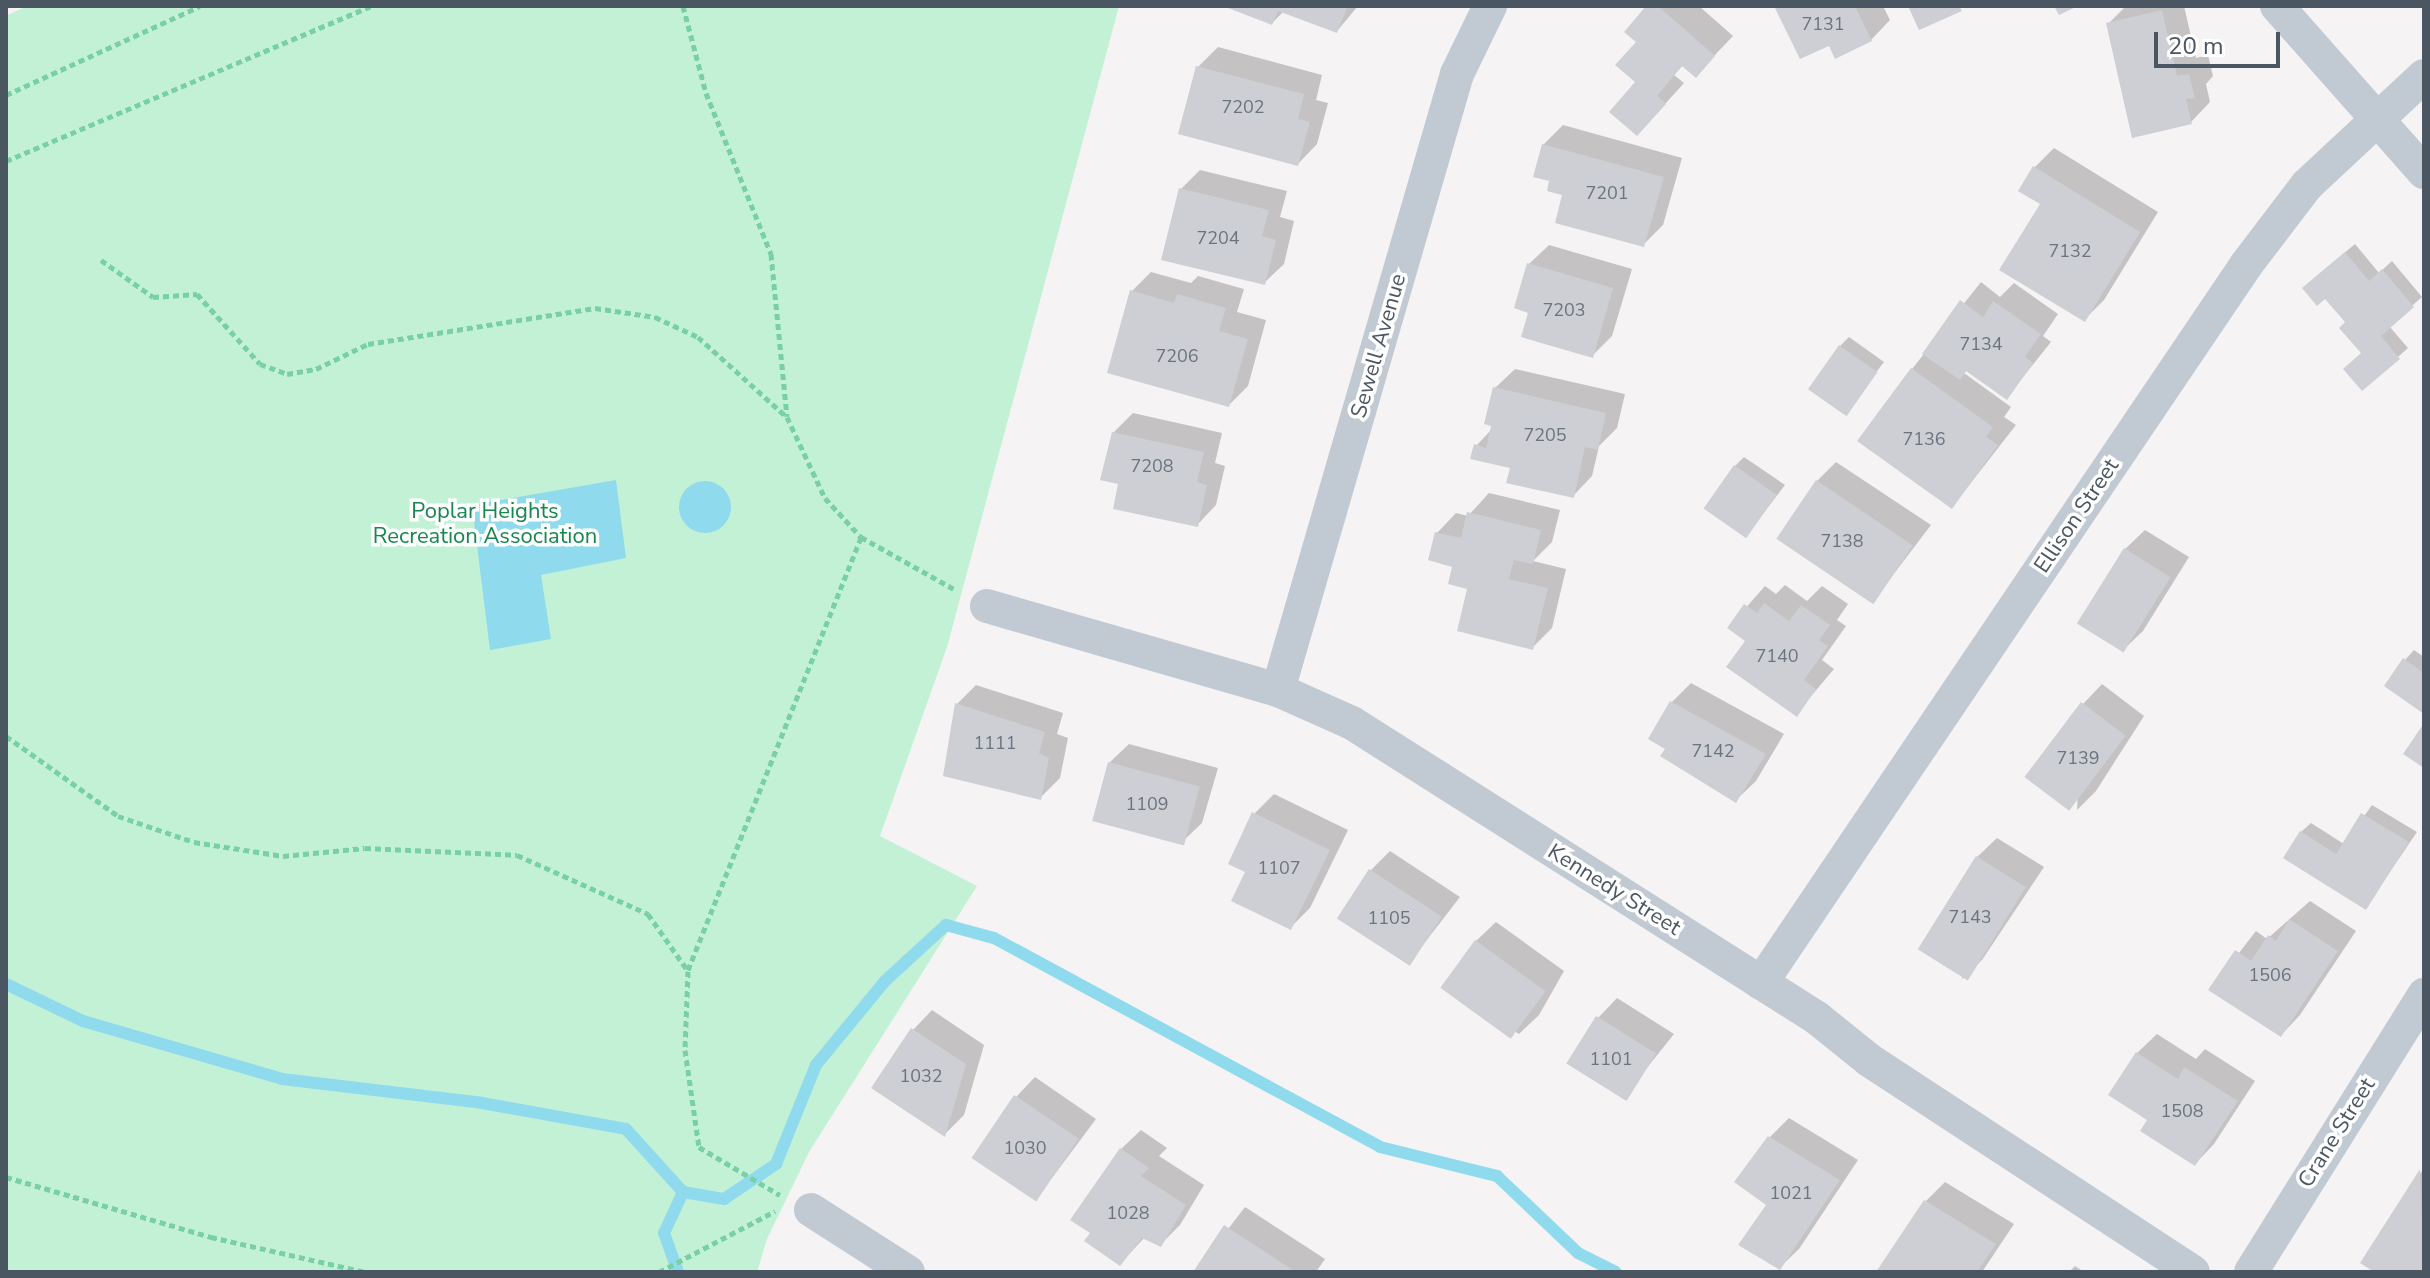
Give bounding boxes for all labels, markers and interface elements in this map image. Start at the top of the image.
house number: 7131 [1801,13,1845,35]
scale bar [2158,16,2284,66]
text: 20 m [2168,30,2224,62]
house number: 7202 [1221,96,1265,118]
house number: 7201 [1585,182,1629,204]
house number: 7204 [1196,227,1240,249]
house number: 7132 [2048,240,2092,262]
street label: Sewell Avenue [1346,271,1412,421]
house number: 7203 [1542,299,1586,321]
house number: 7134 [1959,333,2003,355]
house number: 7206 [1155,345,1199,367]
house number: 7205 [1523,424,1567,446]
house number: 7136 [1902,428,1946,450]
street label: Ellison Street [2029,454,2125,578]
house number: 7208 [1130,455,1174,477]
park label: Poplar Heights Recreation Association [373,498,597,550]
house number: 7138 [1820,530,1864,552]
house number: 7140 [1755,645,1799,667]
house number: 1111 [973,732,1017,754]
house number: 7142 [1691,740,1735,762]
house number: 7139 [2056,747,2100,769]
house number: 1109 [1125,793,1169,815]
street label: Kennedy Street [1543,839,1685,941]
house number: 1107 [1257,857,1301,879]
house number: 7143 [1948,906,1992,928]
house number: 1105 [1367,907,1411,929]
house number: 1506 [2248,964,2292,986]
house number: 1101 [1589,1048,1633,1070]
house number: 1032 [899,1065,943,1087]
street label: Crane Street [2293,1073,2381,1193]
house number: 1508 [2160,1100,2204,1122]
house number: 1030 [1003,1137,1047,1159]
house number: 1021 [1769,1182,1813,1204]
house number: 1028 [1106,1202,1150,1224]

